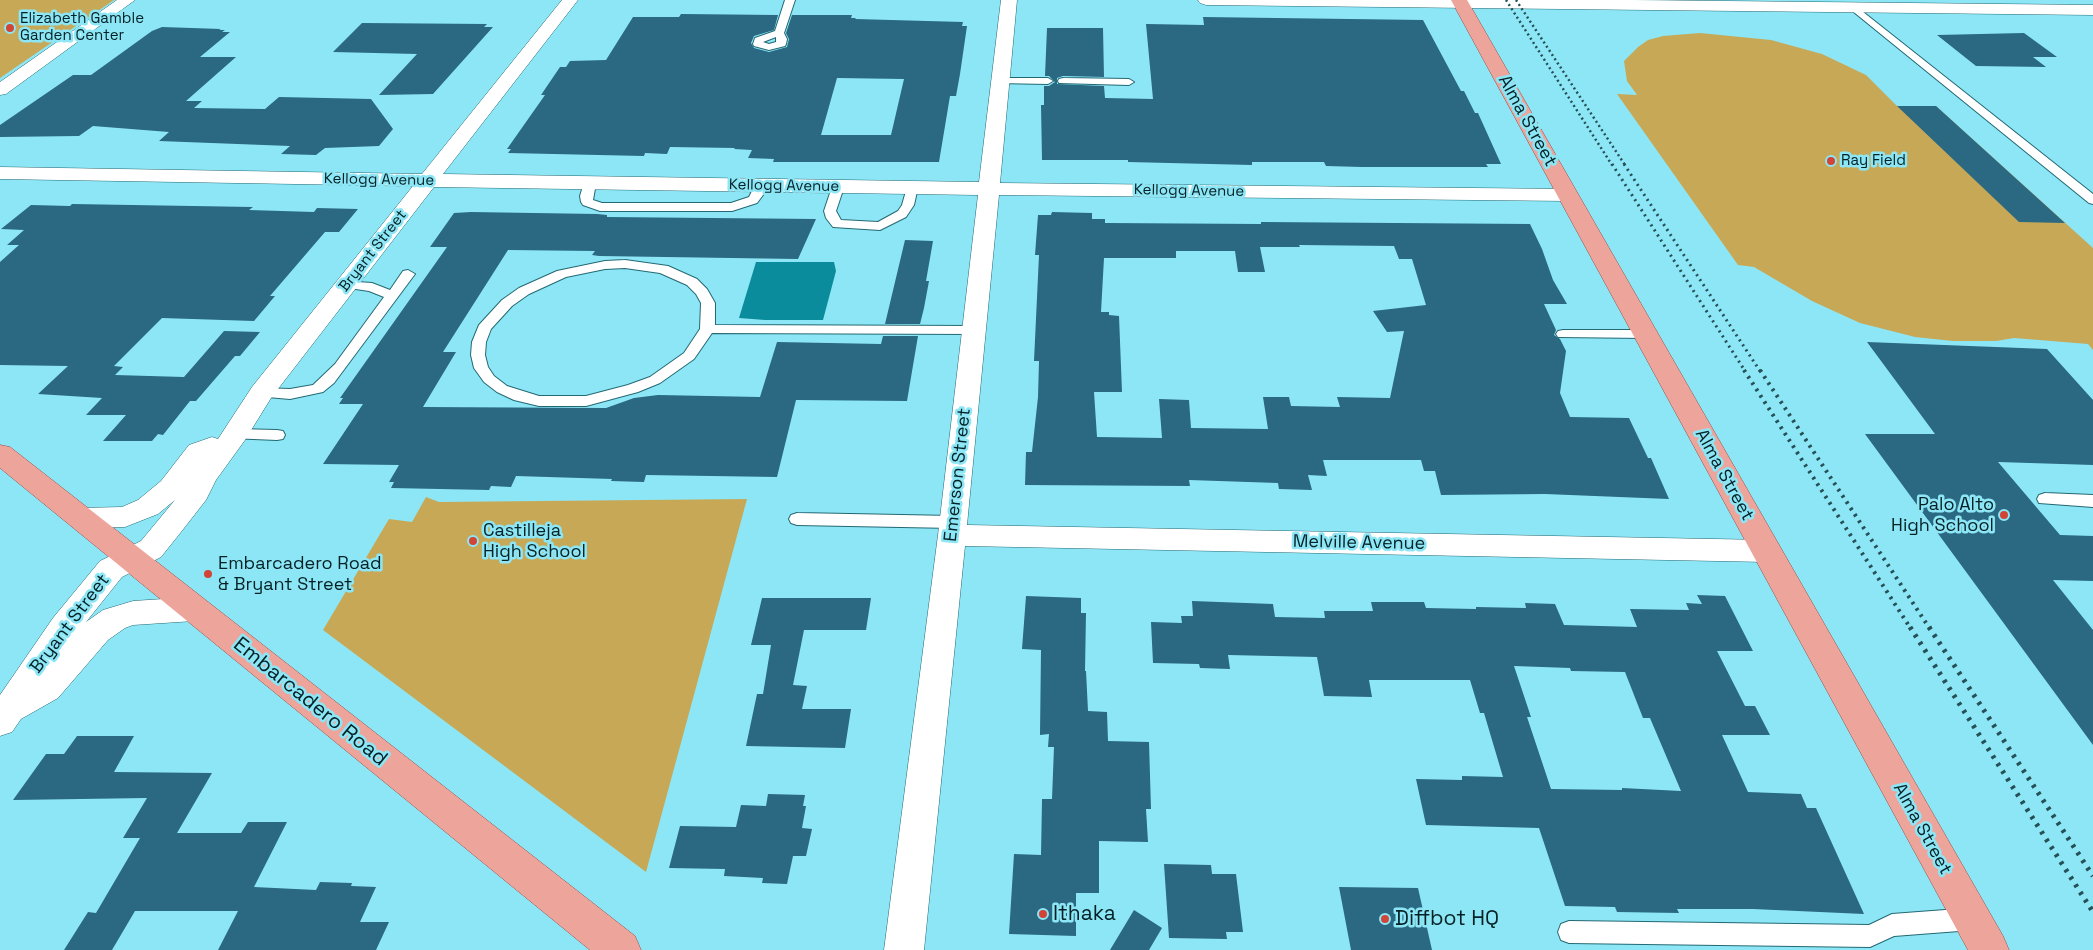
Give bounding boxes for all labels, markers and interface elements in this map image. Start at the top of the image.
place label: Elizabeth Gamble Garden Center [20,10,144,45]
marker: Elizabeth Gamble Garden Center [4,22,16,34]
street label: Alma Street [1493,71,1561,171]
place label: Ray Field [1841,152,1906,170]
marker: Ray Field [1825,155,1837,167]
street label: Kellogg Avenue [324,170,434,190]
street label: Kellogg Avenue [729,176,839,196]
street label: Kellogg Avenue [1134,181,1244,201]
street label: Bryant Street [335,206,411,296]
street label: Emerson Street [940,407,976,543]
street label: Alma Street [1690,425,1758,525]
place label: Palo Alto High School [1891,494,1994,536]
marker: Palo Alto High School [1998,509,2010,521]
place label: Castilleja High School [483,520,586,562]
street label: Melville Avenue [1293,531,1425,555]
marker: Castilleja High School [467,535,479,547]
place label: Embarcadero Road & Bryant Street [218,553,382,596]
marker: Embarcadero Road & Bryant Street [202,568,214,580]
street label: Bryant Street [26,570,114,678]
street label: Embarcadero Road [228,632,392,772]
street label: Alma Street [1888,779,1956,879]
place label: Ithaka [1053,901,1116,927]
place label: Diffbot HQ [1395,906,1499,932]
marker: Ithaka [1037,908,1049,920]
marker: Diffbot HQ [1379,913,1391,925]

